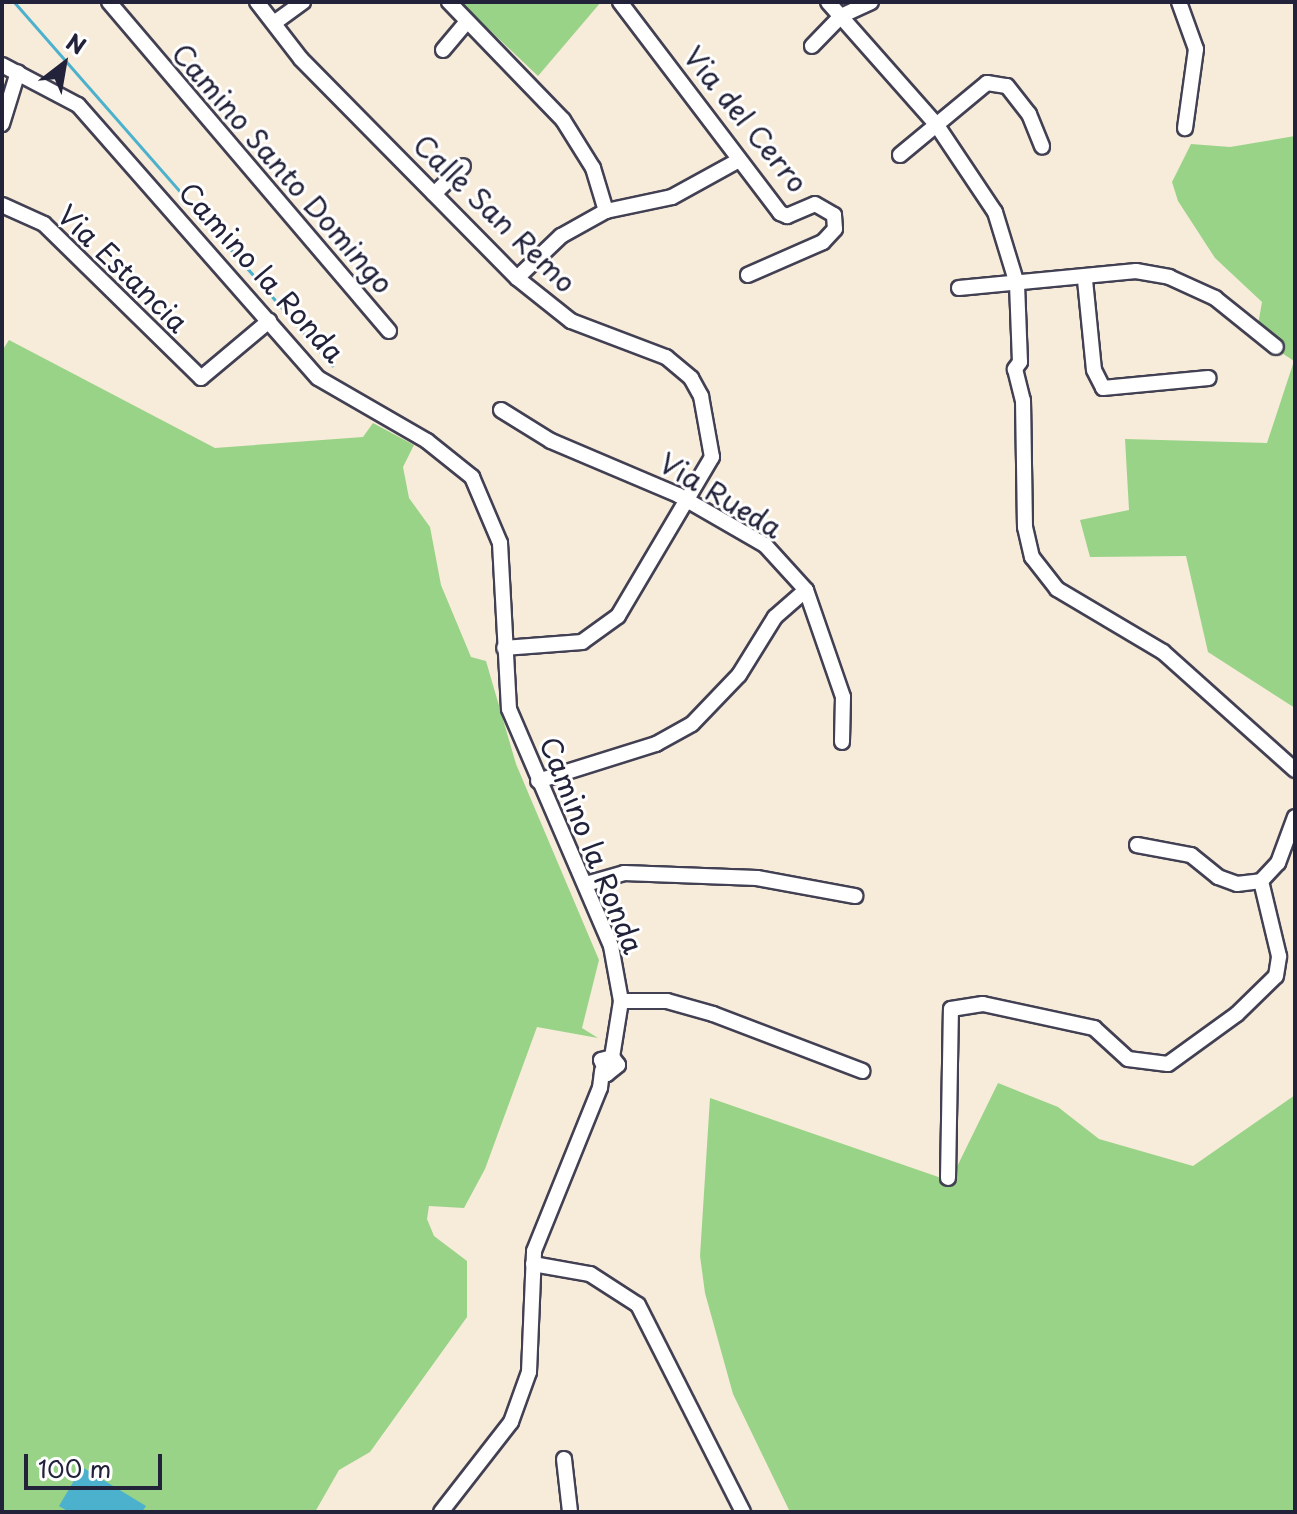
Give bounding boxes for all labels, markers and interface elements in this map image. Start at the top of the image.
north arrow [24,24,104,104]
text: N [61,24,93,62]
street label: Camino Santo Domingo [166,37,400,299]
street label: Via del Cerro [677,39,815,199]
street label: Calle San Remo [407,127,583,299]
street label: Camino la Ronda [172,175,352,369]
street label: Via Estancia [50,197,196,339]
street label: Via Rueda [654,445,788,545]
street label: Camino la Ronda [533,732,651,958]
scale bar [28,1438,166,1488]
text: 100 m [38,1450,111,1486]

